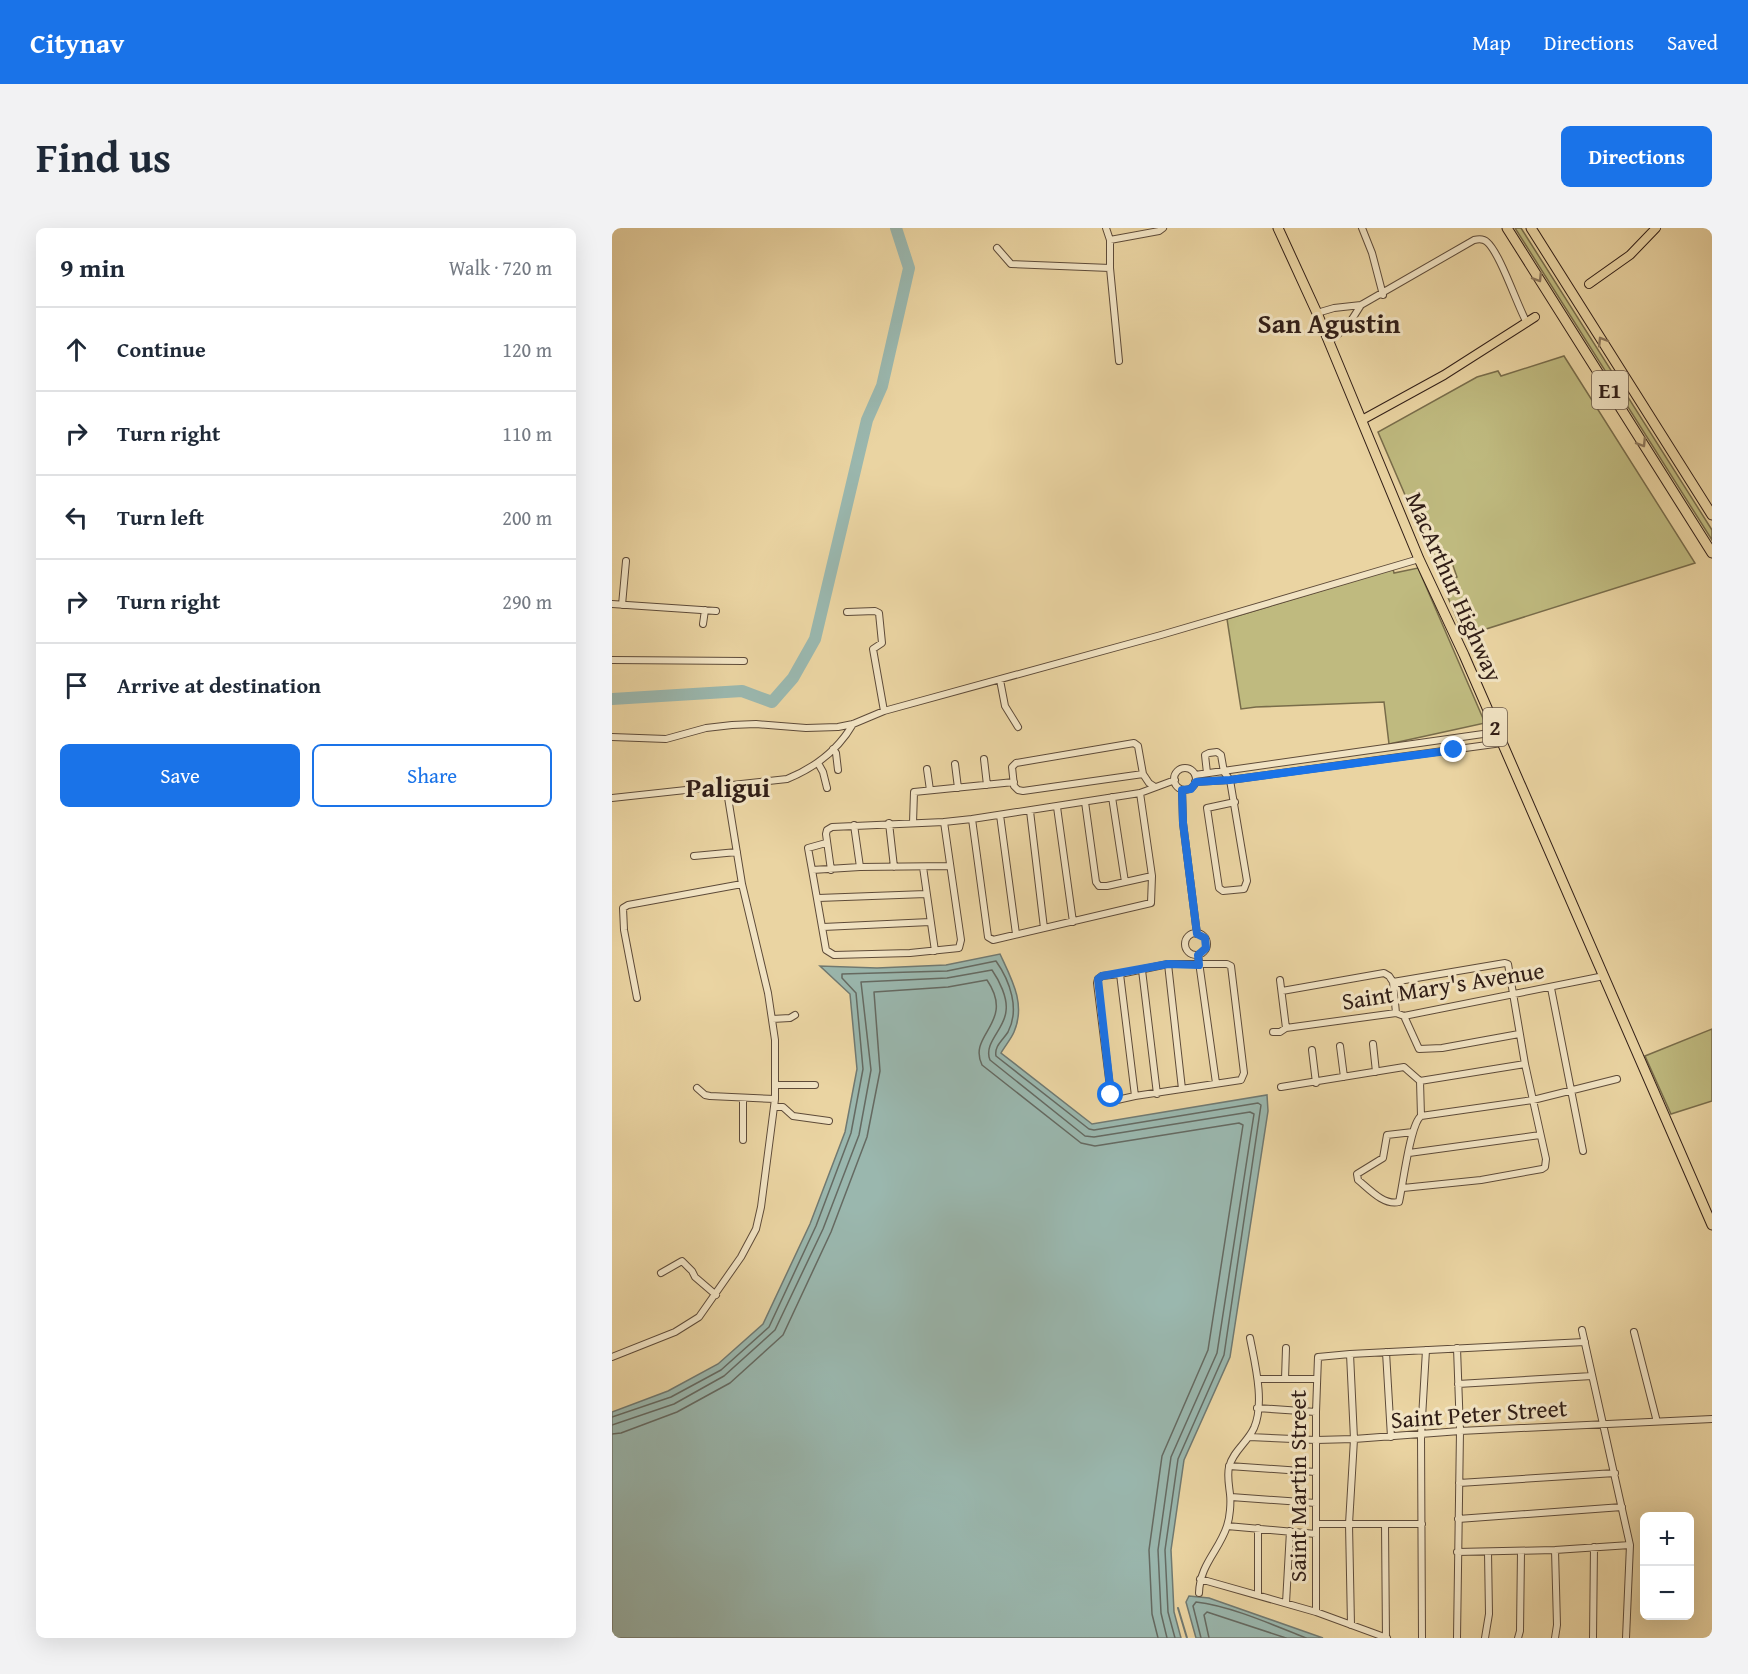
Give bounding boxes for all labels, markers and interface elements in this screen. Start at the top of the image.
text: Citynav [30,22,124,63]
text: Map [1472,27,1511,58]
text: Directions [1544,27,1634,58]
text: Saved [1667,27,1718,58]
text: Find us [36,126,171,187]
button: Directions [1561,126,1712,187]
text: 9 min [60,248,125,287]
text: Walk · 720 m [449,253,552,282]
one-way arrow [1531,271,1542,282]
district label: San Agustin [1257,303,1401,343]
icon: ahead [60,333,93,366]
text: Continue [117,333,206,365]
text: 120 m [502,335,552,364]
one-way arrow [1598,337,1610,347]
road number: E1 [1592,371,1628,409]
icon: right [60,417,93,450]
text: Turn right [117,417,220,449]
text: 110 m [502,419,552,448]
one-way arrow [1635,436,1646,447]
street label: MacArthur Highway [1397,486,1512,687]
icon: left [60,501,93,534]
text: Turn left [117,501,204,533]
text: 200 m [502,503,552,532]
icon: right [60,585,93,618]
text: Turn right [117,585,220,617]
text: 290 m [502,587,552,616]
icon: arrive [60,669,93,702]
text: Arrive at destination [117,669,321,701]
road number: 2 [1483,708,1507,746]
route end [1440,736,1466,762]
button: Save [60,744,300,807]
button: Share [312,744,552,807]
district label: Paligui [686,767,770,807]
street label: Saint Mary's Avenue [1339,952,1547,1019]
route start [1097,1081,1123,1107]
street label: Saint Martin Street [1280,1389,1315,1582]
street label: Saint Peter Street [1390,1390,1569,1437]
map controls [1640,1512,1694,1620]
button: + [1640,1512,1694,1566]
button: − [1640,1566,1694,1620]

